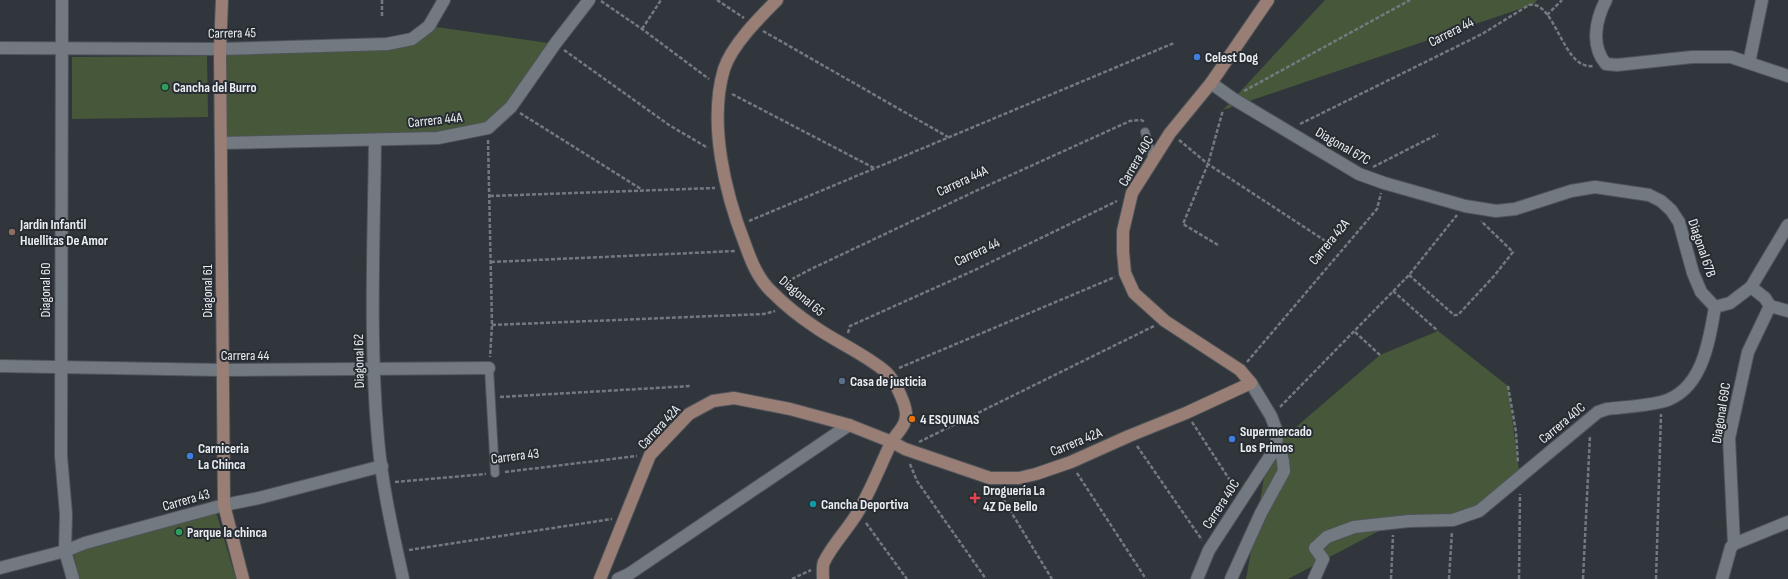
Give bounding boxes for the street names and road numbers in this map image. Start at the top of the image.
street label: Carrera 44 [1426,13,1477,51]
street label: Carrera 45 [208,24,257,42]
street label: Carrera 44A [407,109,464,131]
street label: Diagonal 67C [1312,123,1374,169]
street label: Carrera 40C [1115,132,1157,189]
street label: Carrera 44A [934,161,991,200]
street label: Carrera 42A [1305,215,1354,268]
street label: Diagonal 67B [1684,217,1720,279]
street label: Carrera 44 [951,234,1003,270]
street label: Diagonal 60 [37,263,54,317]
street label: Diagonal 61 [199,264,216,318]
street label: Diagonal 65 [776,272,829,320]
street label: Diagonal 62 [350,333,368,388]
street label: Carrera 44 [221,347,269,364]
street label: Diagonal 69C [1708,381,1734,445]
street label: Carrera 40C [1535,398,1589,447]
street label: Carrera 42A [634,401,684,453]
street label: Carrera 42A [1048,424,1105,460]
street label: Carrera 43 [490,445,540,467]
street label: Carrera 40C [1199,476,1243,532]
street label: Carrera 43 [160,485,212,515]

